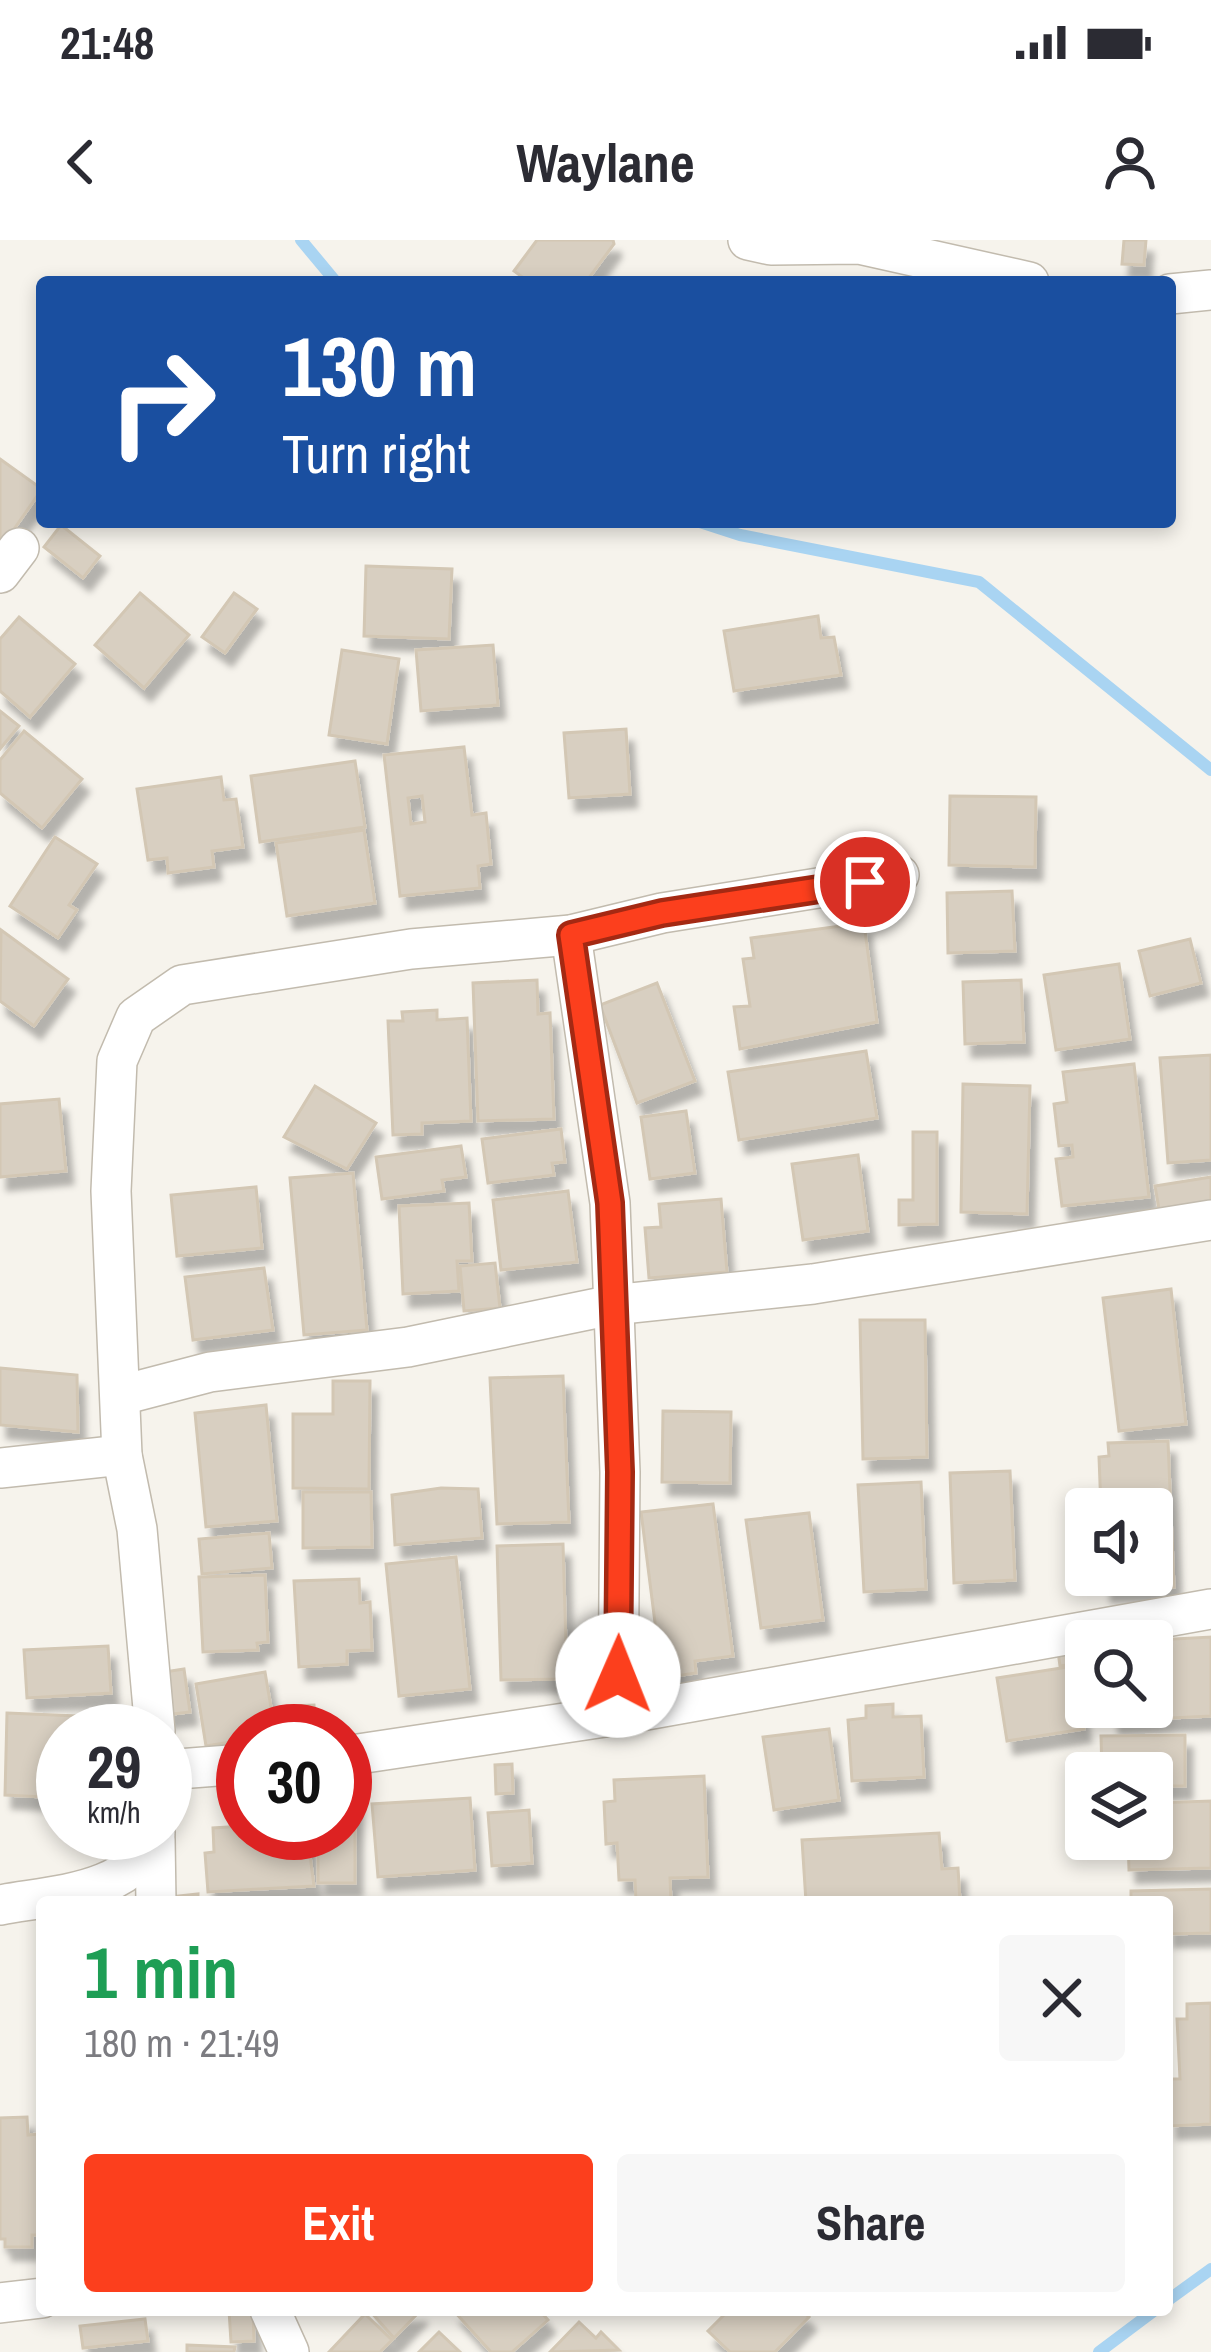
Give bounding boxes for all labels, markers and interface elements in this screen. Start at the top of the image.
text: 21:48 [60,12,154,73]
text: Waylane [516,126,695,199]
icon: back [48,129,114,195]
icon: person [1097,129,1163,195]
text: 130 m [282,309,477,422]
icon: right [84,324,240,480]
text: Turn right [282,417,470,490]
pin [814,831,916,933]
icon: arrive [832,849,898,915]
map controls [1065,1488,1173,1860]
button: sound [1065,1488,1173,1596]
position arrow [555,1612,681,1738]
button: search [1065,1620,1173,1728]
speed limit sign: 30 [216,1704,372,1860]
text: 29 [87,1726,141,1807]
button: layers [1065,1752,1173,1860]
text: km/h [87,1792,141,1832]
text: 1 min [84,1923,238,2020]
button: close [999,1935,1125,2061]
text: 180 m · 21:49 [84,2017,280,2069]
button: Exit [84,2154,593,2292]
button: Share [617,2154,1125,2292]

